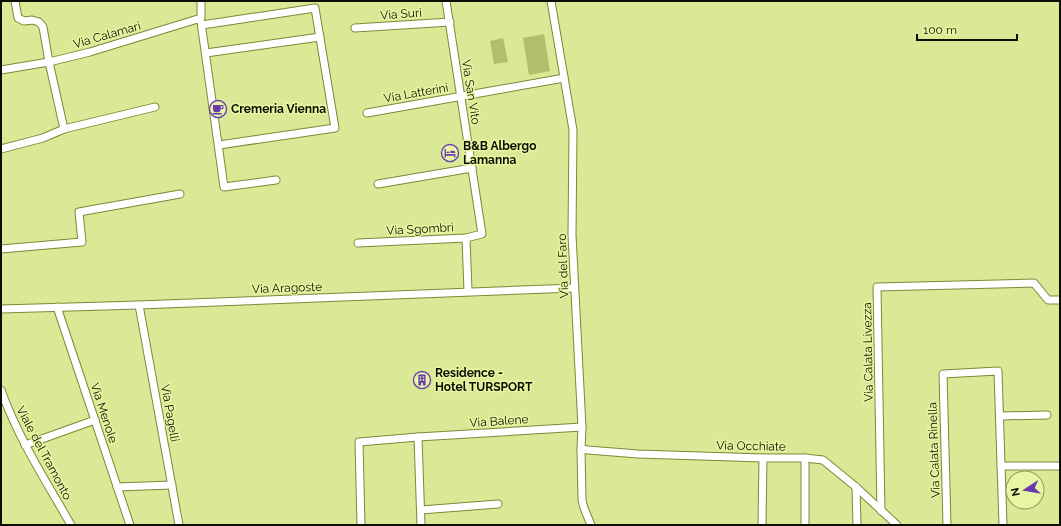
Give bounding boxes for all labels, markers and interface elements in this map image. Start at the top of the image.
street label: Via Suri [380,6,422,22]
scale bar [917,16,1017,42]
street label: Via Calamari [72,19,142,51]
text: 100 m [923,23,957,37]
street label: Via San Vito [459,58,483,126]
street label: Via Latterini [383,80,449,106]
cafe icon: Cremeria Vienna [208,99,228,119]
place label: Cremeria Vienna [231,102,326,116]
place label: B&B Albergo Lamanna [463,139,536,167]
hotel icon: B&B Albergo Lamanna [440,143,460,163]
street label: Via Sgombri [386,220,454,238]
street label: Via del Faro [555,233,571,299]
street label: Via Aragoste [252,280,322,296]
street label: Via Calata Livezza [860,302,876,402]
place label: Residence - Hotel TURSPORT [435,366,533,394]
building icon: Residence - Hotel TURSPORT [412,370,432,390]
street label: Via Menole [88,381,120,445]
street label: Via Pagelli [158,383,182,443]
street label: Via Calata Rinella [925,402,943,498]
street label: Viale del Tramonto [13,404,75,502]
street label: Via Balene [469,412,529,430]
street label: Via Occhiate [716,438,786,454]
north arrow [1005,470,1045,510]
text: N [1008,487,1023,497]

